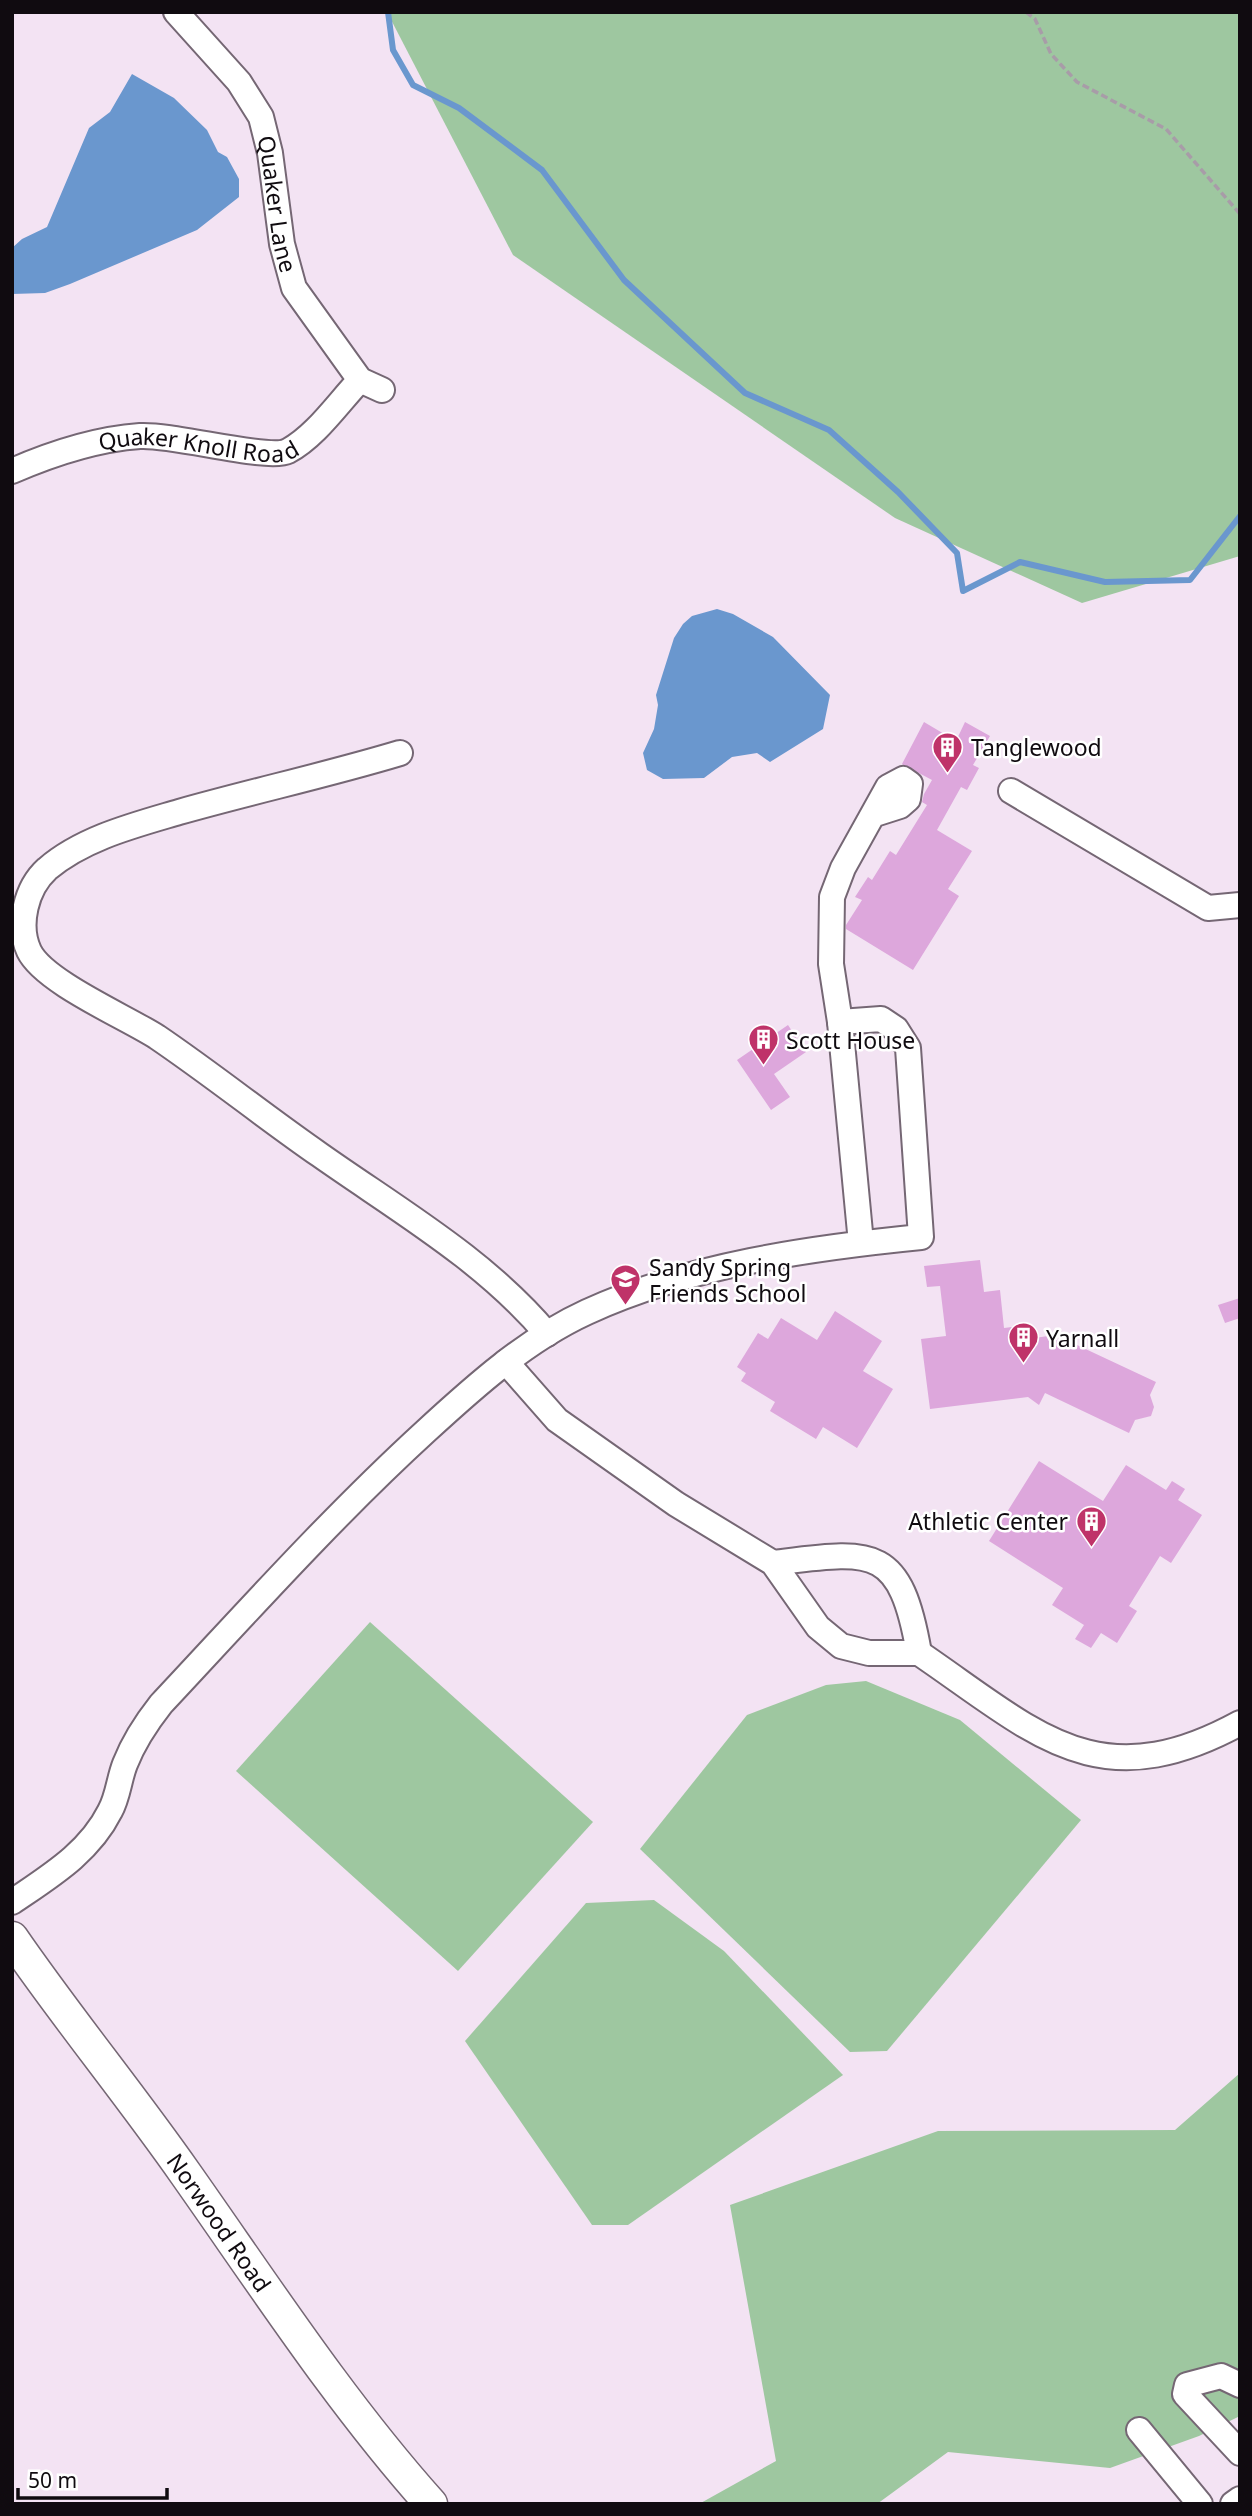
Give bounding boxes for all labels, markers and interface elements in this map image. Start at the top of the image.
street label: Quaker Lane [250,132,305,276]
street label: Quaker Knoll Road [95,420,305,469]
building icon: Tanglewood [931,730,965,774]
place label: Tanglewood [971,731,1102,763]
building icon: Scott House [746,1023,780,1067]
place label: Scott House [786,1024,915,1056]
place label: Sandy Spring Friends School [649,1251,806,1309]
school or university icon: Sandy Spring Friends School [609,1263,643,1307]
building icon: Yarnall [1006,1321,1040,1365]
place label: Yarnall [1046,1322,1119,1354]
building icon: Athletic Center [1074,1504,1108,1548]
place label: Athletic Center [908,1505,1068,1537]
street label: Norwood Road [160,2147,279,2298]
scale bar [18,2456,166,2500]
text: 50 m [28,2466,77,2494]

